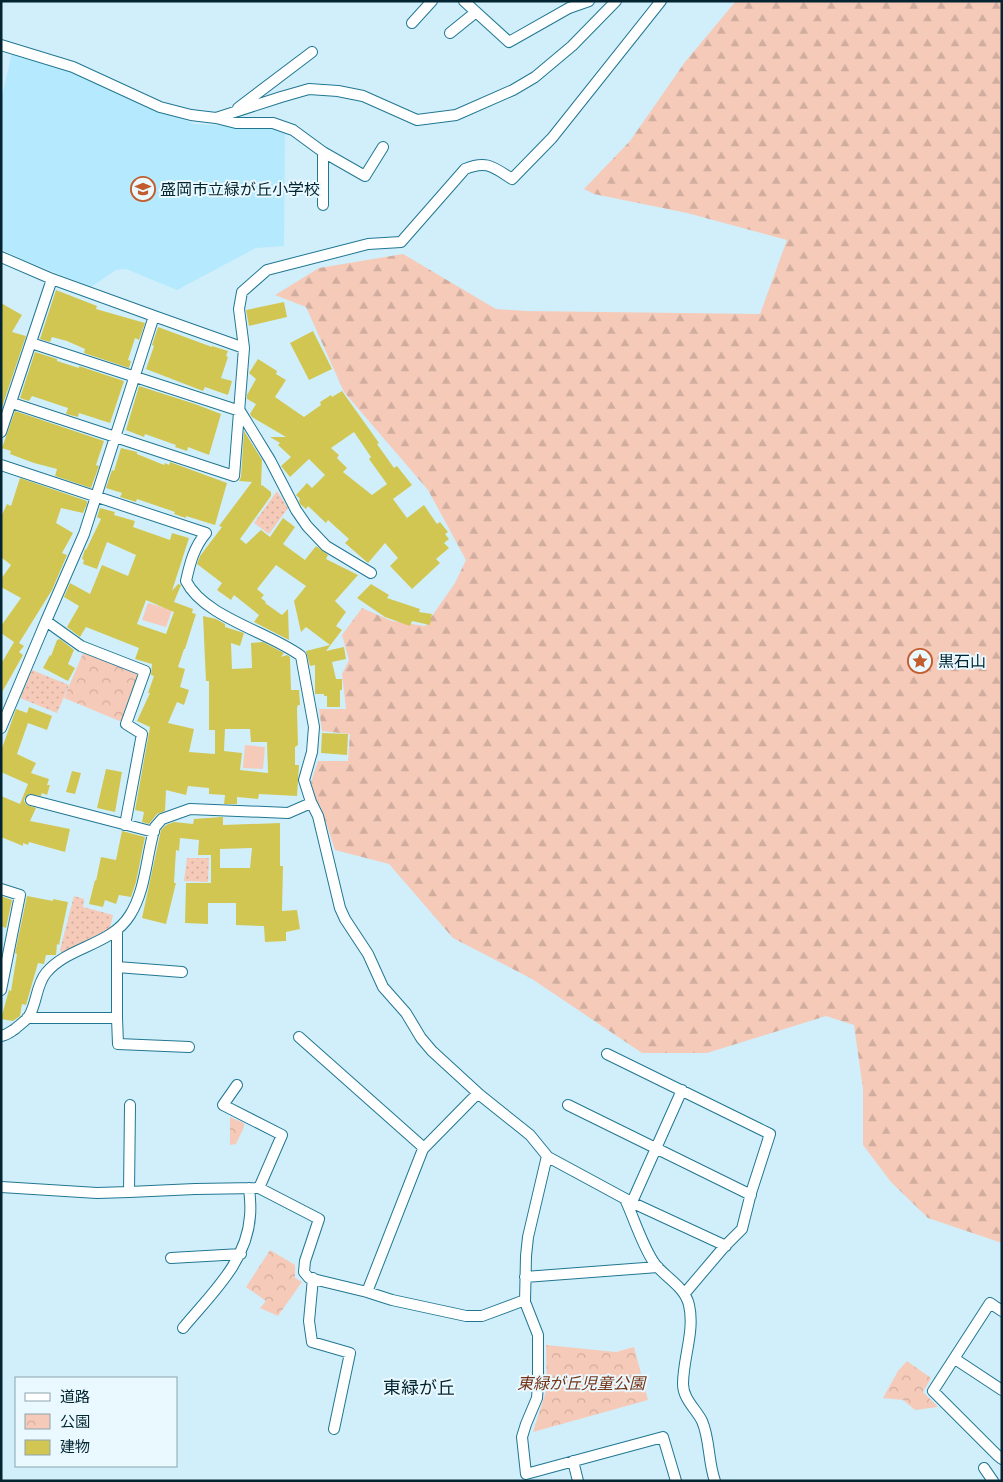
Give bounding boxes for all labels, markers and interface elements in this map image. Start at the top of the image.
school or university icon: 盛岡市立緑が丘小学校 [130,176,156,202]
place label: 盛岡市立緑が丘小学校 [160,180,320,199]
place icon: 黒石山 [907,648,933,674]
place label: 黒石山 [938,652,986,671]
park label: 東緑が丘児童公園 [517,1374,647,1393]
legend [15,1377,178,1467]
district label: 東緑が丘 [383,1377,455,1399]
text: 道路 [60,1388,90,1406]
text: 公園 [60,1413,90,1431]
text: 建物 [60,1438,90,1456]

